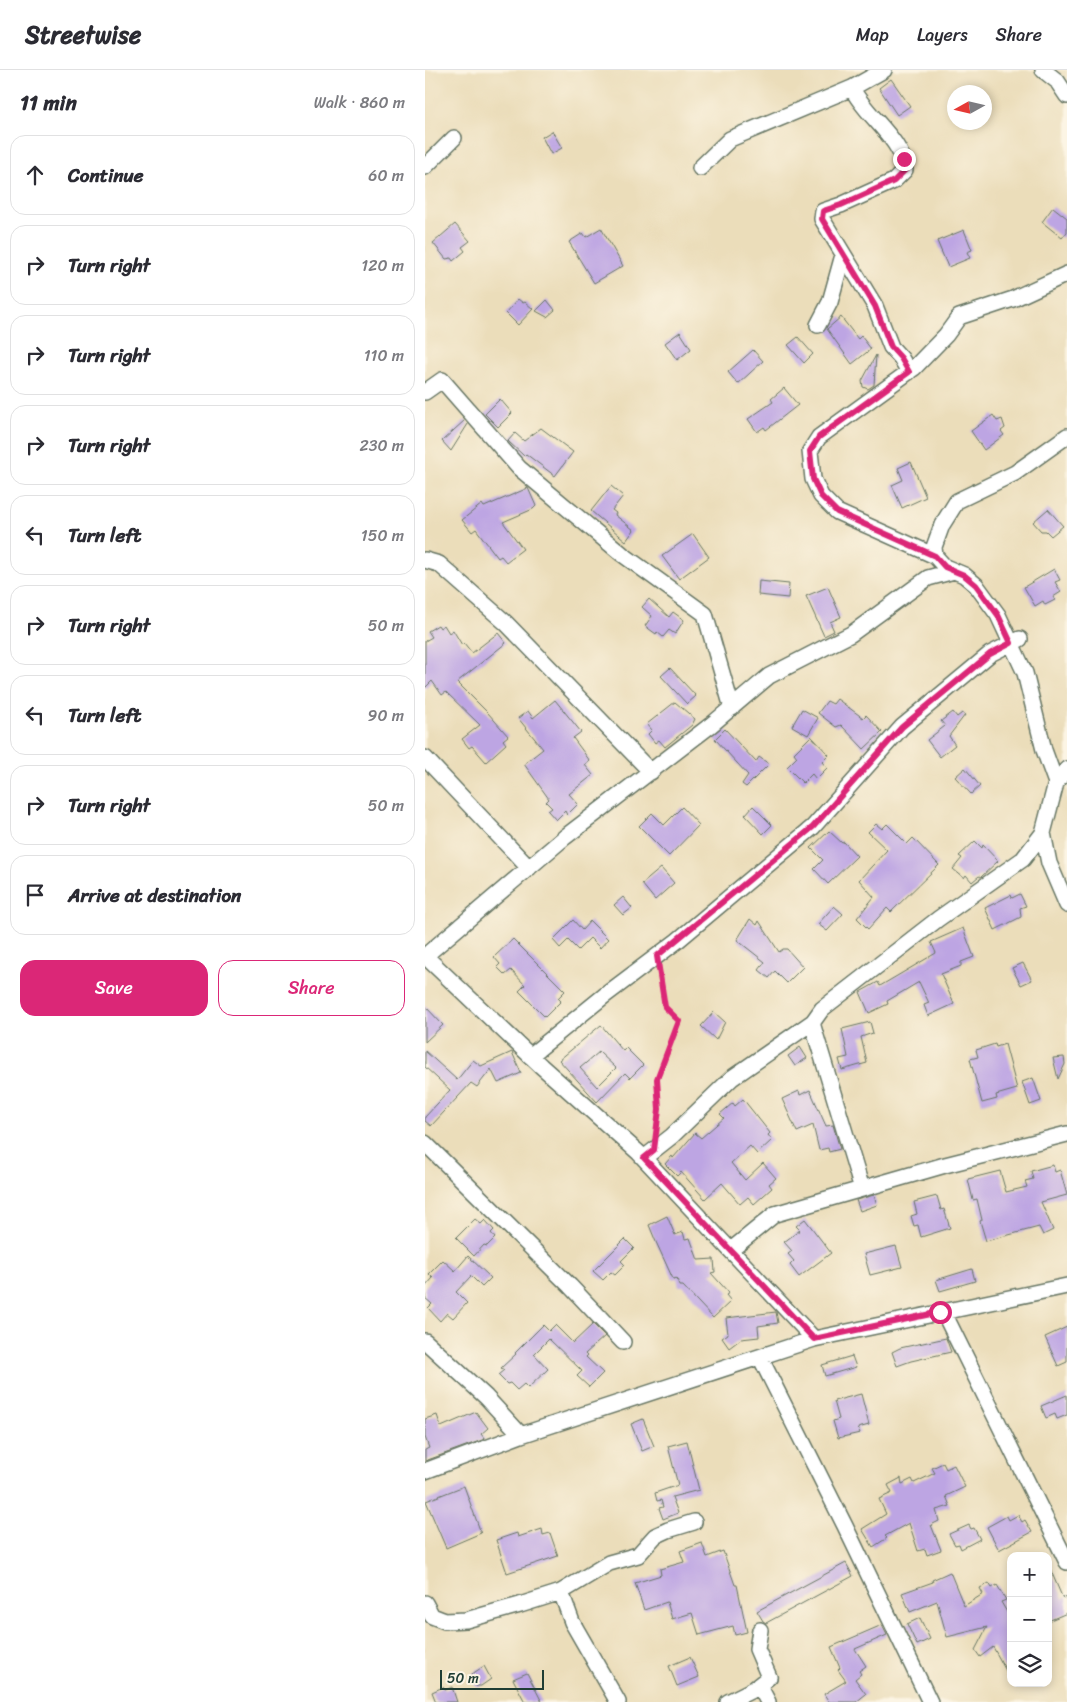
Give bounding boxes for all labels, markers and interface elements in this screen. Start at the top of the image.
text: Streetwise [25,14,141,56]
text: Map [856,19,889,51]
text: Layers [917,19,968,51]
text: Share [996,19,1042,51]
text: 11 min [20,84,77,122]
north arrow [947,85,992,130]
text: Walk · 860 m [314,88,405,117]
route end [893,148,916,171]
text: Continue [68,159,144,192]
icon: ahead [21,161,49,189]
text: 60 m [368,161,404,190]
text: Turn right [68,249,150,282]
icon: right [21,251,49,279]
text: 120 m [361,251,404,280]
text: Turn right [68,339,150,372]
icon: right [21,341,49,369]
text: 110 m [364,341,404,370]
text: Turn right [68,429,150,462]
icon: right [21,431,49,459]
text: 230 m [359,431,404,460]
text: Turn left [68,519,141,552]
icon: left [21,521,49,549]
text: 150 m [361,521,404,550]
text: Turn right [68,609,150,642]
icon: right [21,611,49,639]
text: 50 m [368,611,404,640]
text: Turn left [68,699,141,732]
icon: left [21,701,49,729]
text: 90 m [368,701,404,730]
text: Turn right [68,789,150,822]
icon: right [21,791,49,819]
text: 50 m [368,791,404,820]
text: Arrive at destination [68,879,241,912]
icon: arrive [21,881,49,909]
button: Save [20,960,208,1016]
button: Share [218,960,405,1016]
route start [929,1301,952,1324]
map controls [1007,1552,1052,1687]
button: + [1007,1552,1052,1597]
button: − [1007,1597,1052,1642]
button: layers [1007,1642,1052,1687]
text: 50 m [447,1666,479,1691]
scale bar [440,1667,544,1690]

